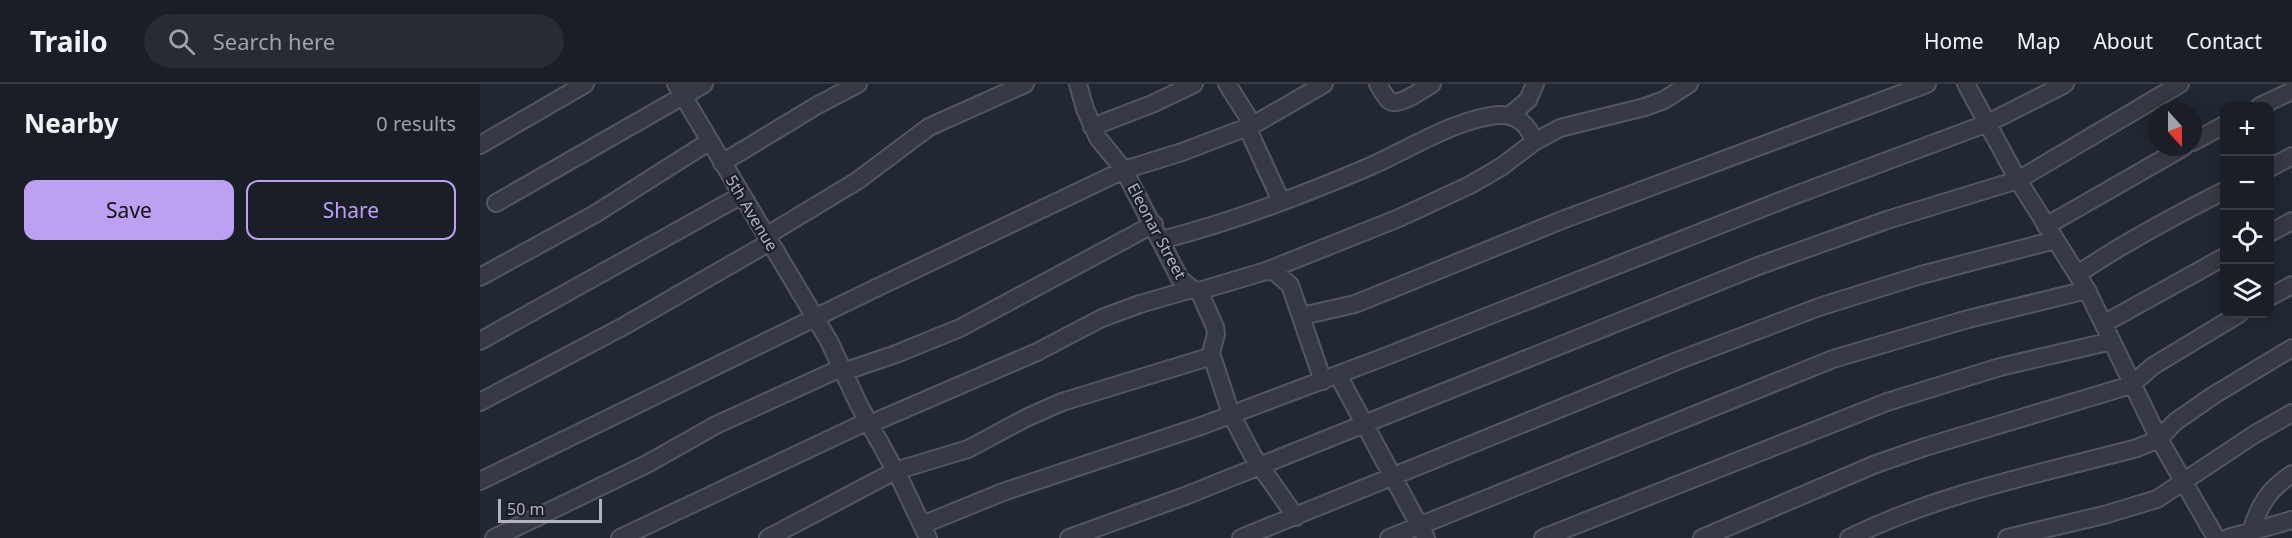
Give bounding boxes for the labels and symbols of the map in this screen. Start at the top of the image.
north arrow [2148,102,2202,156]
street label: 5th Avenue [721,171,783,255]
street label: Eleonar Street [1122,179,1192,283]
scale bar [498,496,602,524]

